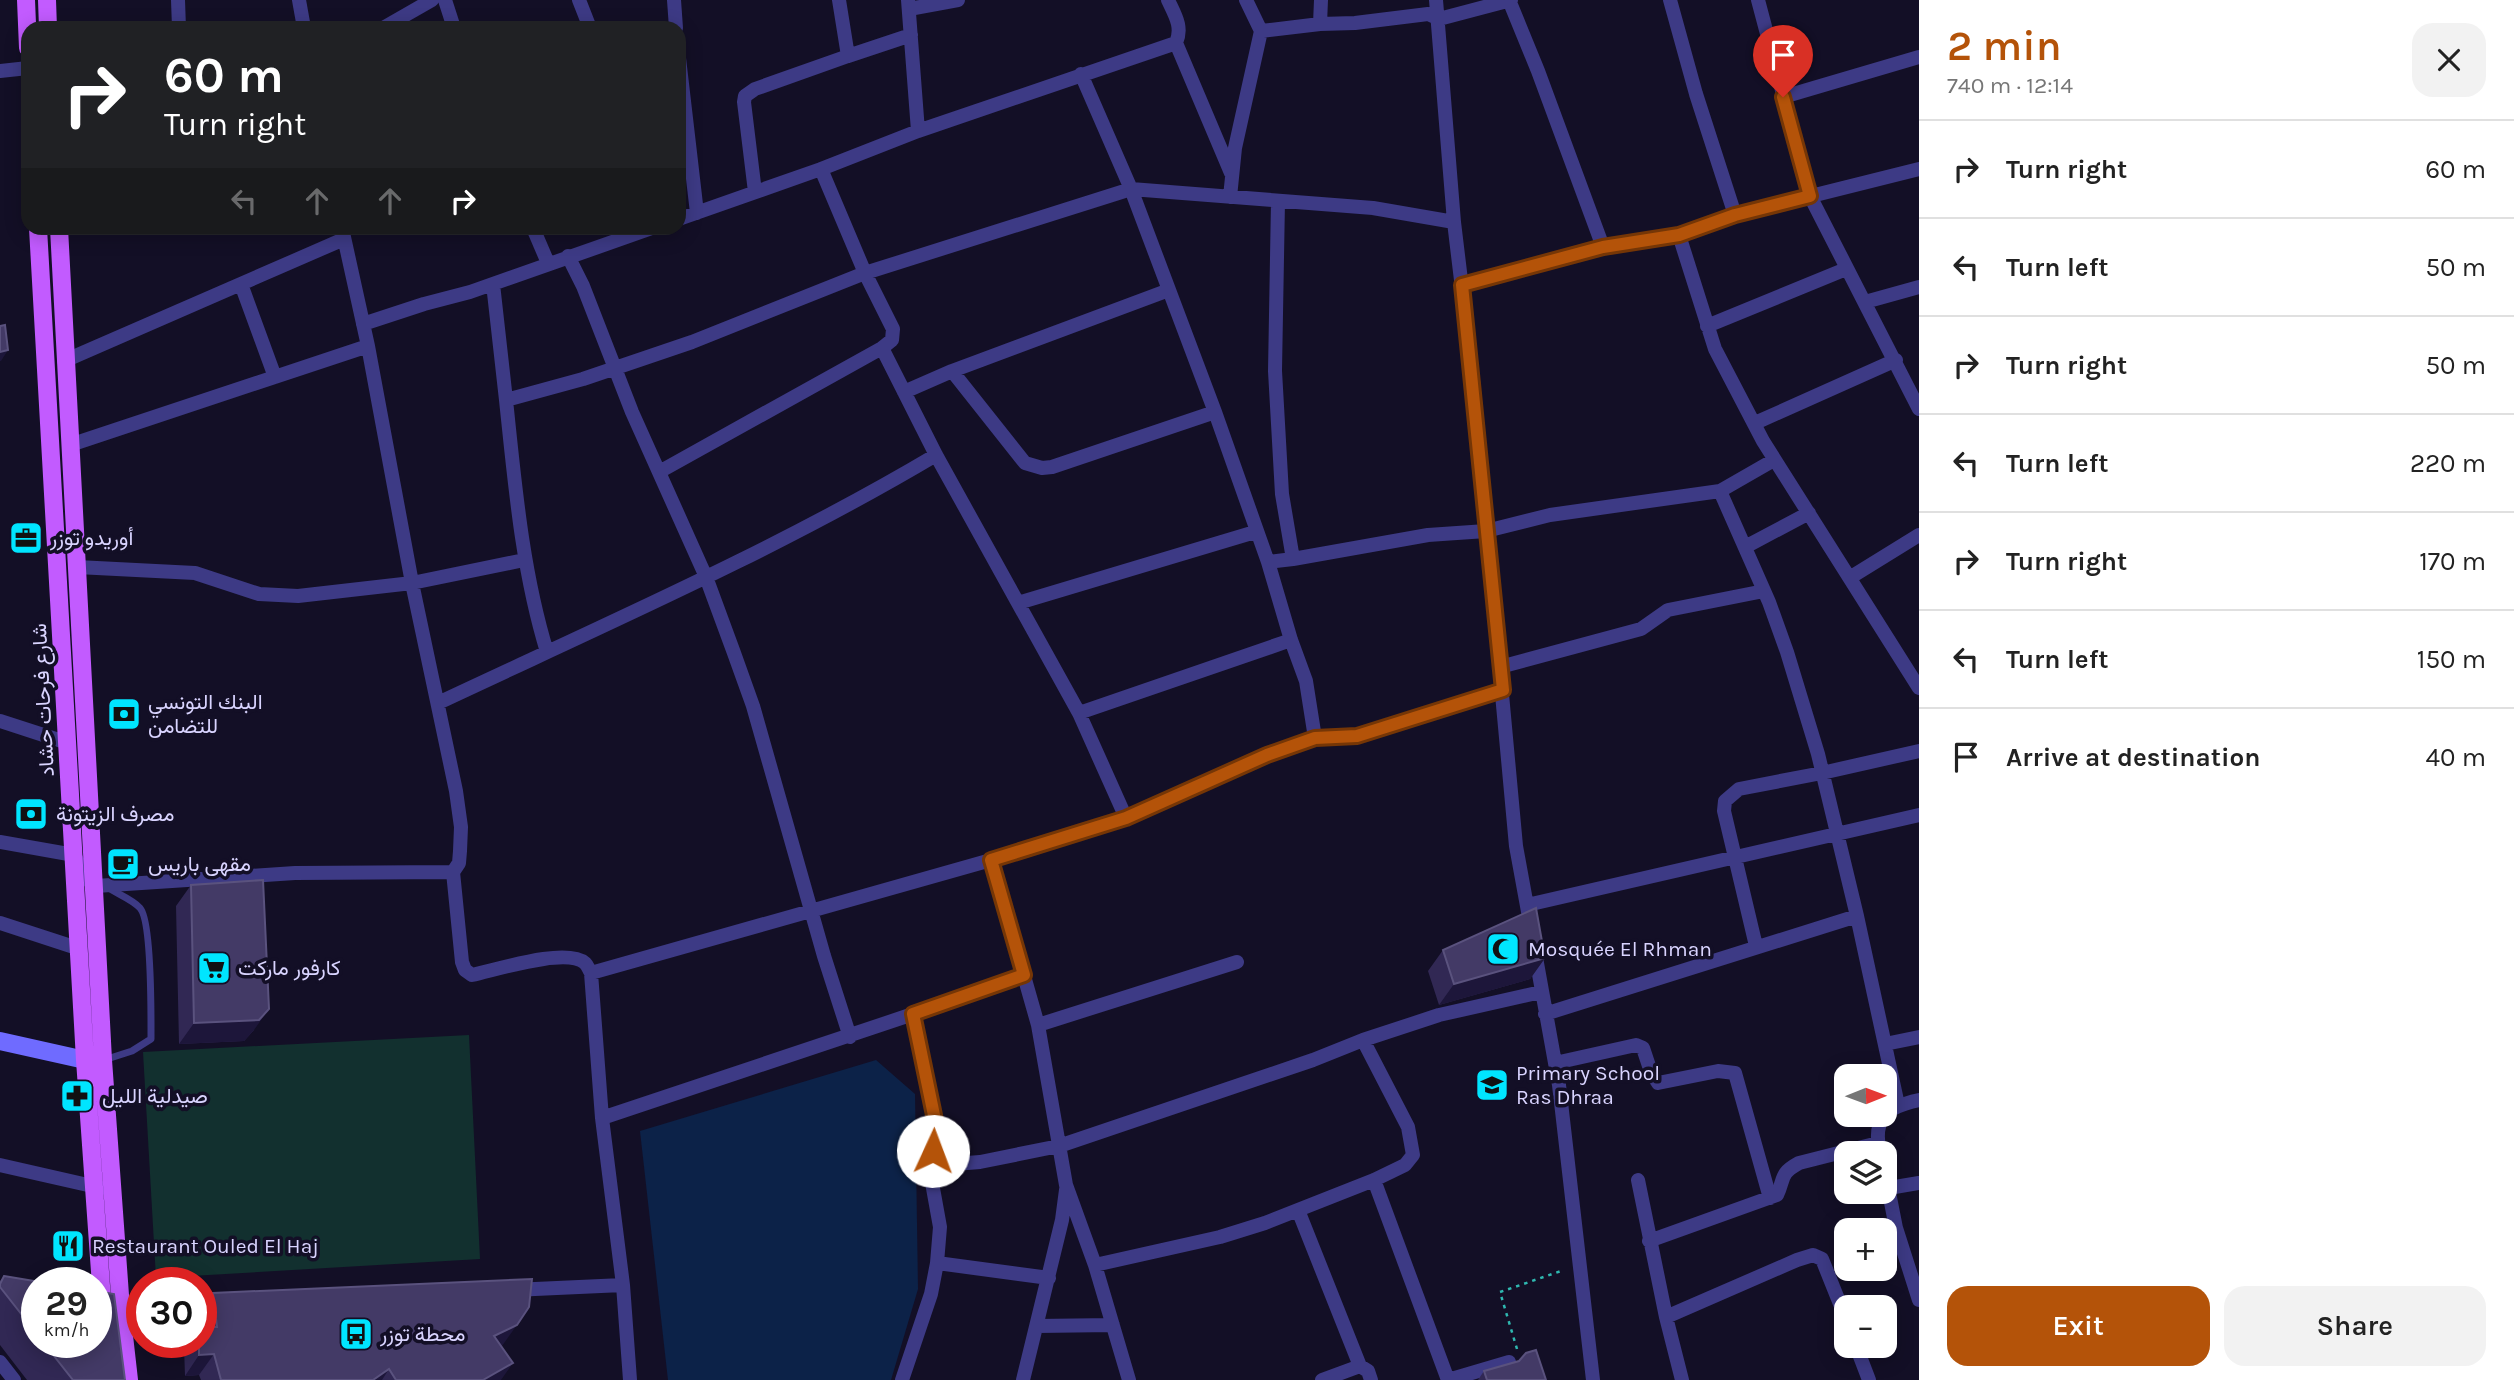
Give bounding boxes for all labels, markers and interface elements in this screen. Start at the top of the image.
text: 2 min [1947,21,2062,71]
button: close [2412,23,2486,97]
pin [1753,25,1813,97]
icon: arrive [1764,36,1802,74]
text: 60 m [164,47,284,104]
icon: right [49,49,140,140]
text: 740 m · 12:14 [1947,72,2073,99]
text: Turn right [164,106,306,143]
icon: right [1947,150,1985,188]
text: Turn right [2006,154,2127,185]
text: 60 m [2425,154,2486,185]
icon: left [225,182,263,220]
icon: ahead [298,182,336,220]
icon: ahead [371,182,409,220]
icon: right [444,182,482,220]
icon: left [1947,248,1985,286]
text: Turn left [2006,252,2108,283]
text: 50 m [2425,252,2486,283]
icon: right [1947,346,1985,384]
text: Turn right [2006,350,2127,381]
text: 50 m [2425,350,2486,381]
icon: left [1947,444,1985,482]
text: Turn left [2006,448,2108,479]
text: 220 m [2410,448,2486,479]
office icon: أوريدو توزر [7,519,45,557]
place label: أوريدو توزر [49,526,133,551]
icon: right [1947,542,1985,580]
text: Turn right [2006,546,2127,577]
text: 170 m [2419,546,2486,577]
street label: شارع فرحات حشاد [27,623,61,777]
icon: left [1947,640,1985,678]
text: Turn left [2006,644,2108,675]
text: 150 m [2417,644,2486,675]
place label: البنك التونسي للتضامن [148,690,263,738]
bank icon: البنك التونسي للتضامن [105,695,143,733]
icon: arrive [1947,738,1985,776]
text: Arrive at destination [2006,742,2260,773]
text: 40 m [2426,742,2486,773]
bank icon: مصرف الزيتونة [12,795,50,833]
place label: مصرف الزيتونة [56,802,174,827]
cafe icon: مقهى باريس [104,845,142,883]
place label: مقهى باريس [148,852,251,877]
mosque icon: Mosquée El Rhman [1484,930,1522,968]
place label: Mosquée El Rhman [1528,937,1712,961]
supermarket icon: كارفور ماركت [195,949,233,987]
place label: كارفور ماركت [238,956,340,981]
place label: Primary School Ras Dhraa [1516,1061,1660,1109]
north arrow [1834,1064,1897,1127]
map controls [1834,1064,1897,1358]
school or university icon: Primary School Ras Dhraa [1473,1066,1511,1104]
pharmacy icon: صيدلية الليل [58,1077,96,1115]
place label: صيدلية الليل [102,1084,208,1108]
position arrow [896,1114,970,1188]
button: layers [1834,1141,1897,1204]
button: + [1834,1218,1897,1281]
restaurant icon: Restaurant Ouled El Haj [49,1227,87,1265]
place label: Restaurant Ouled El Haj [92,1234,319,1258]
speed limit sign: 30 [126,1267,217,1358]
text: 29 [45,1283,88,1324]
button: Exit [1947,1286,2210,1366]
button: Share [2224,1286,2486,1366]
button: − [1834,1295,1897,1358]
bus stop icon: محطة توزر [337,1315,375,1353]
text: km/h [44,1319,89,1341]
place label: محطة توزر [379,1322,465,1347]

